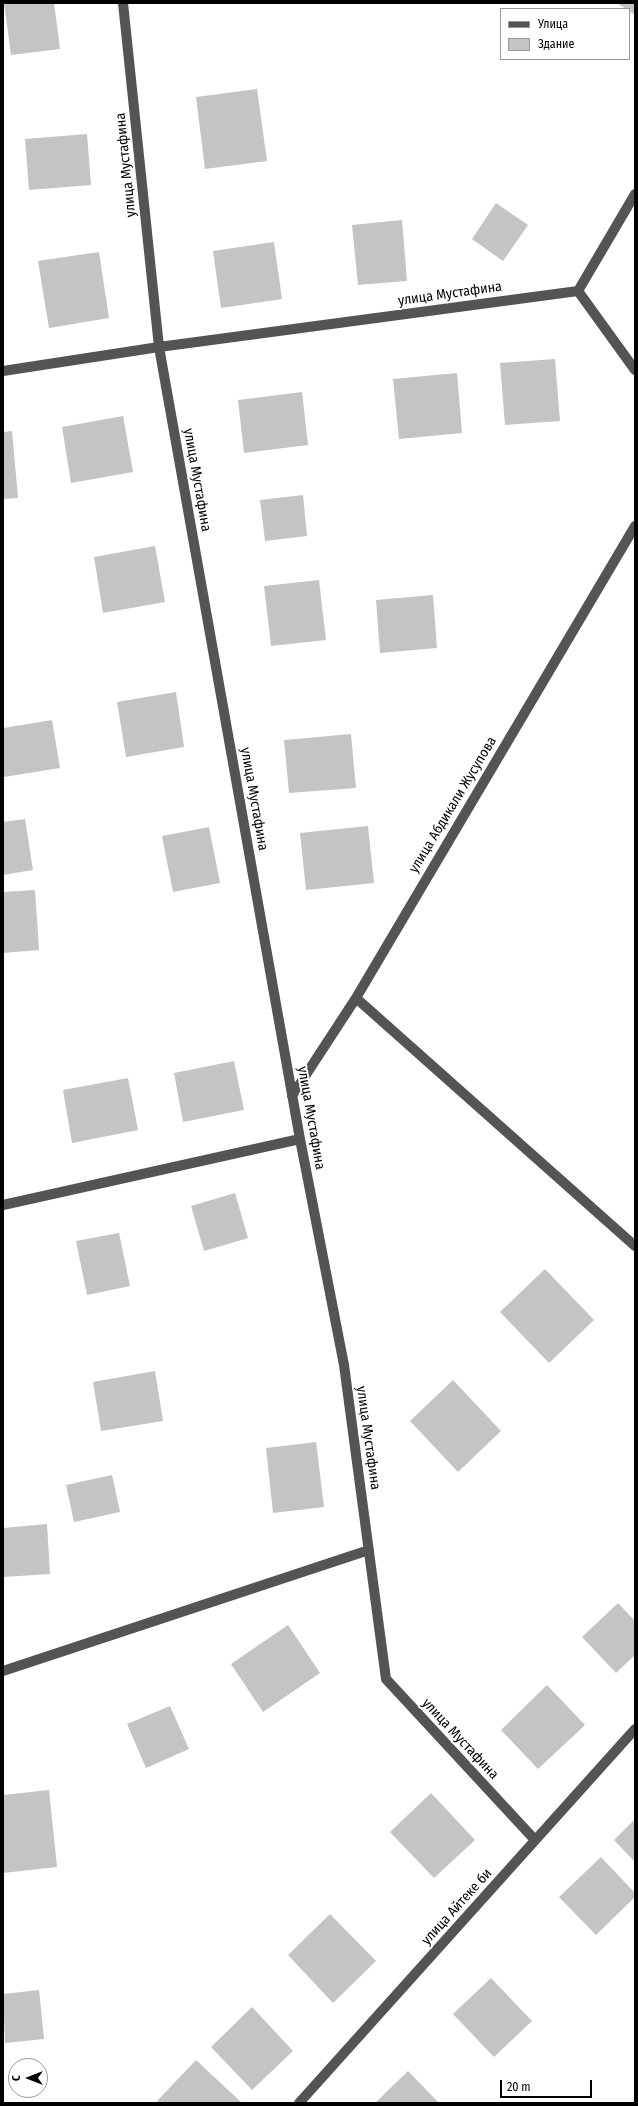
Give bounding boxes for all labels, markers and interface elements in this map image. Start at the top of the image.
legend [500,8,630,60]
text: Улица [538,17,568,31]
text: Здание [538,37,574,51]
street label: улица Мустафина [112,112,140,218]
street label: улица Мустафина [397,278,503,310]
street label: улица Мустафина [180,427,214,533]
street label: улица Абдикали Жусупова [406,734,500,876]
street label: улица Мустафина [237,746,271,852]
street label: улица Мустафина [294,1065,328,1171]
street label: улица Мустафина [352,1385,384,1491]
street label: улица Мустафина [418,1695,502,1783]
street label: улица Айтеке би [418,1865,496,1949]
north arrow [8,2058,48,2098]
scale bar [502,2072,594,2098]
text: С [10,2075,23,2081]
text: 20 m [507,2080,531,2094]

